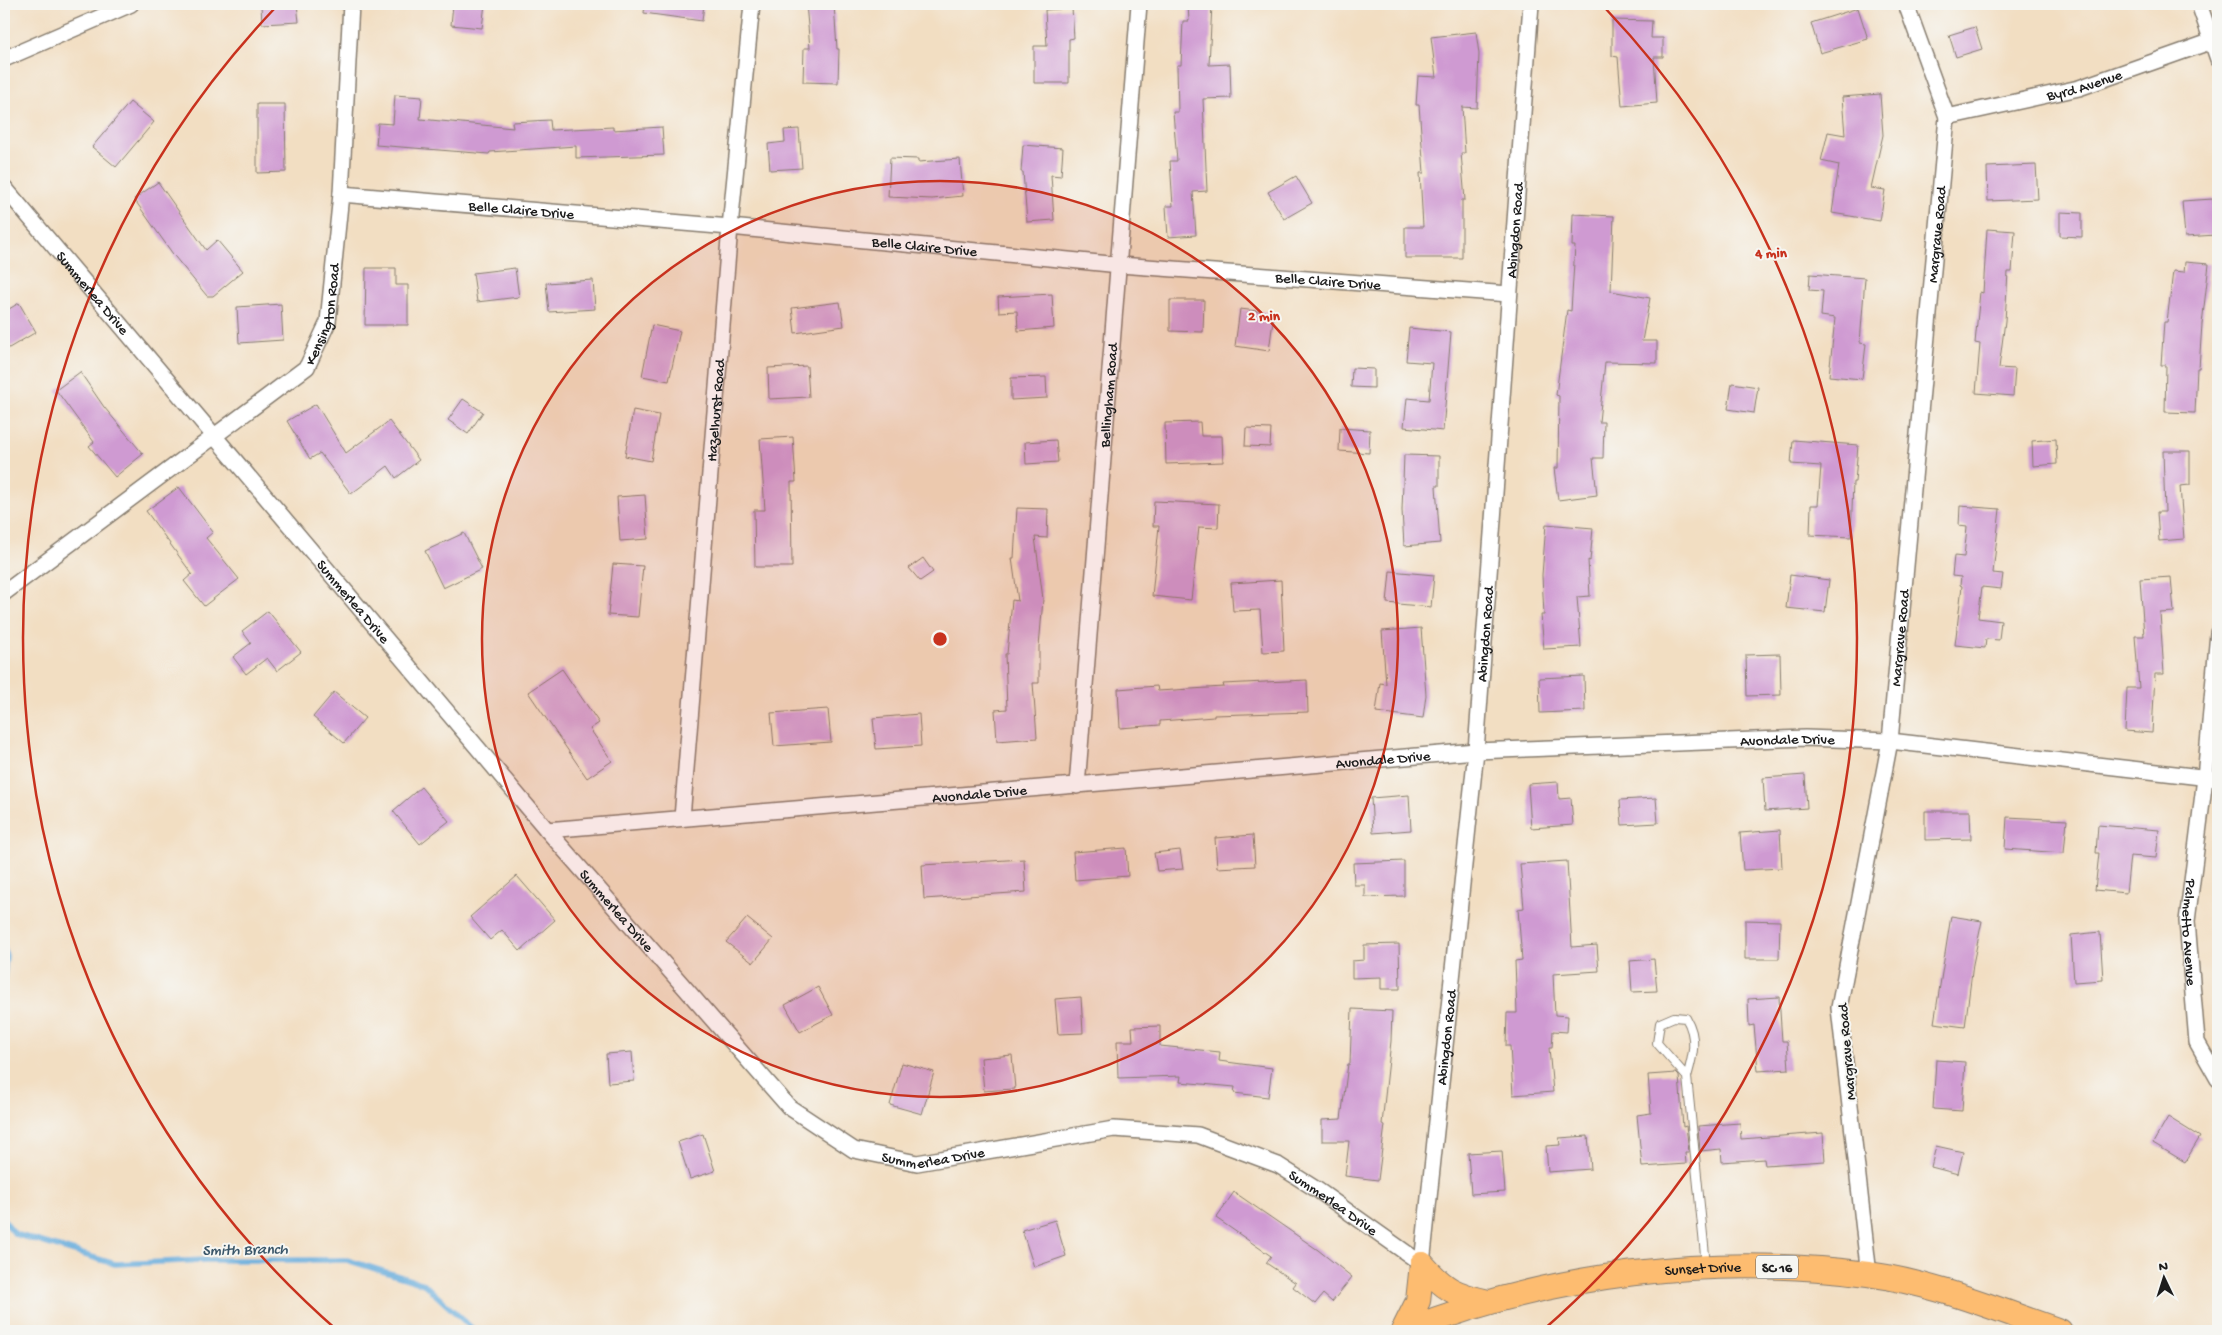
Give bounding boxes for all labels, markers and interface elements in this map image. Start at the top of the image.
street label: Byrd Avenue [2044,66,2125,106]
street label: Abingdon Road [1504,181,1529,279]
street label: Margrave Road [1925,184,1952,284]
street label: Belle Claire Drive [467,198,575,225]
street label: Belle Claire Drive [870,234,978,262]
text: 4 min [1754,245,1788,263]
street label: Summerlea Drive [51,248,132,339]
street label: Kensington Road [302,262,345,369]
street label: Belle Claire Drive [1274,270,1382,295]
text: 2 min [1248,308,1281,326]
street label: Bellingham Road [1097,341,1123,449]
street label: Hazelhurst Road [704,357,730,463]
street label: Summerlea Drive [312,557,393,648]
street label: Abingdon Road [1474,585,1499,683]
street label: Margrave Road [1888,588,1915,687]
centre of rings [931,630,949,648]
street label: Avondale Drive [1740,731,1835,752]
street label: Avondale Drive [1335,748,1431,774]
street label: Avondale Drive [932,782,1028,808]
street label: Summerlea Drive [574,866,657,957]
street label: Palmetto Avenue [2176,877,2199,987]
street label: Abingdon Road [1434,988,1462,1086]
street label: Margrave Road [1835,1002,1861,1101]
street label: Summerlea Drive [880,1144,986,1174]
street label: Summerlea Drive [1285,1167,1381,1241]
water label: Smith Branch [202,1241,288,1262]
north arrow [2140,1252,2190,1302]
road number: SC 16 [1756,1256,1798,1278]
street label: Sunset Drive [1664,1259,1742,1281]
text: N [2158,1259,2168,1276]

